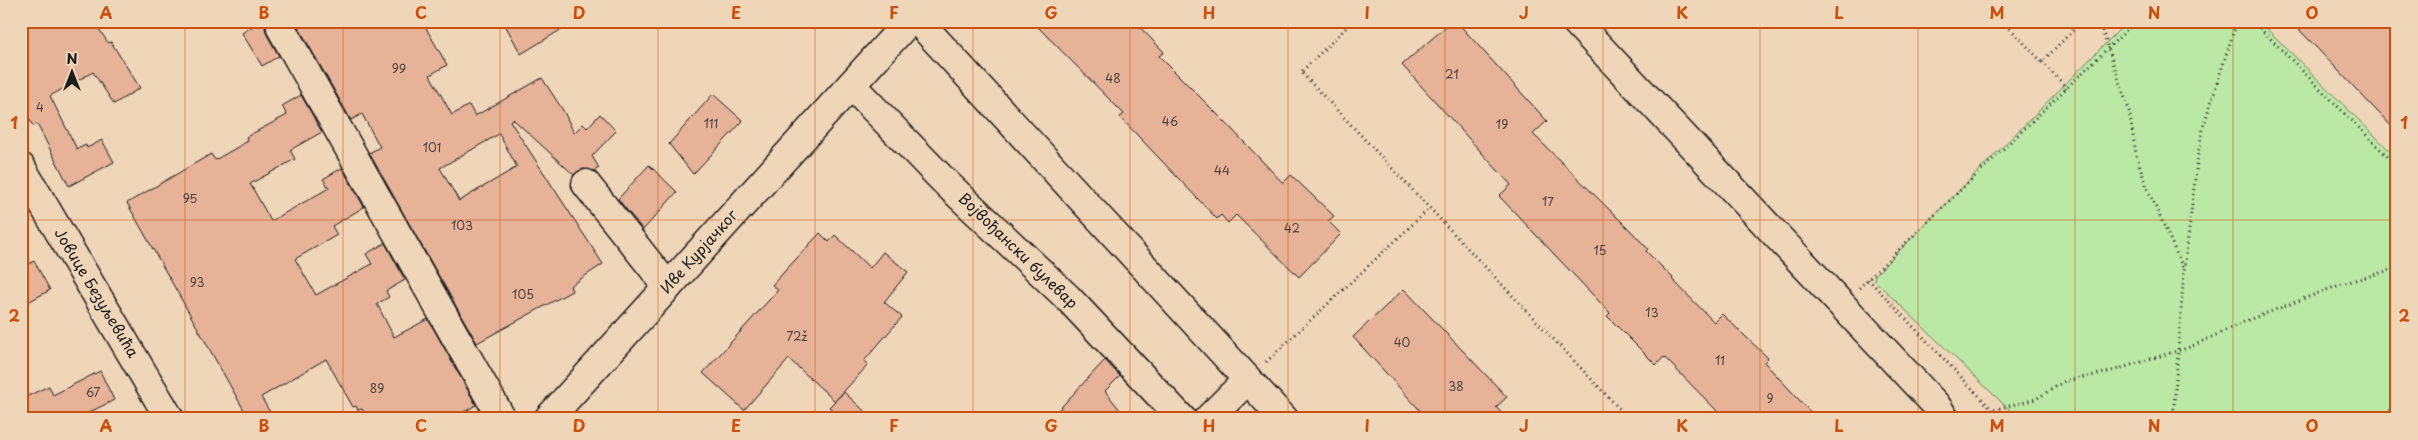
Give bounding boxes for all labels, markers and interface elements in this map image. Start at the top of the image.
text: A [100,0,113,24]
text: B [259,0,270,24]
text: C [415,0,427,24]
text: D [573,0,585,24]
text: E [731,0,741,24]
text: F [889,0,899,24]
text: G [1044,0,1058,24]
text: H [1203,0,1215,24]
text: I [1364,0,1370,24]
text: J [1519,0,1529,24]
text: K [1676,0,1688,24]
text: L [1834,0,1844,24]
text: M [1989,0,2005,24]
text: N [2148,0,2160,24]
text: O [2306,0,2319,24]
north arrow [48,48,98,98]
text: N [66,48,78,69]
house number: 99 [392,59,406,77]
house number: 21 [1445,65,1459,83]
house number: 48 [1105,69,1121,87]
house number: 4 [36,98,44,116]
text: 1 [10,110,18,134]
text: 1 [2400,110,2408,134]
house number: 46 [1162,112,1178,130]
house number: 111 [704,114,718,132]
house number: 19 [1496,115,1508,133]
house number: 101 [423,138,441,156]
house number: 44 [1214,161,1230,179]
street label: Војвођански булевар [954,187,1084,313]
house number: 95 [183,189,197,207]
house number: 17 [1542,192,1554,210]
street label: Иве Курјачког [654,203,742,298]
house number: 103 [451,216,473,234]
house number: 42 [1284,219,1300,237]
street label: Јовице Безуљевића [49,223,145,362]
house number: 15 [1593,241,1607,259]
house number: 93 [190,273,204,291]
house number: 105 [512,285,534,303]
text: 2 [8,303,20,327]
house number: 13 [1645,303,1659,321]
text: 2 [2398,303,2410,327]
house number: 72ž [786,327,808,345]
house number: 40 [1394,333,1411,351]
house number: 11 [1715,351,1725,369]
house number: 38 [1448,377,1464,395]
house number: 89 [370,379,384,397]
house number: 67 [86,383,101,401]
house number: 9 [1766,389,1774,407]
text: A [100,413,113,437]
text: B [259,413,270,437]
text: C [415,413,427,437]
text: D [573,413,585,437]
text: E [731,413,741,437]
text: F [889,413,899,437]
text: G [1044,413,1058,437]
text: H [1203,413,1215,437]
text: I [1364,413,1370,437]
text: J [1519,413,1529,437]
text: K [1676,413,1688,437]
text: L [1834,413,1844,437]
text: M [1989,413,2005,437]
text: N [2148,413,2160,437]
text: O [2306,413,2319,437]

